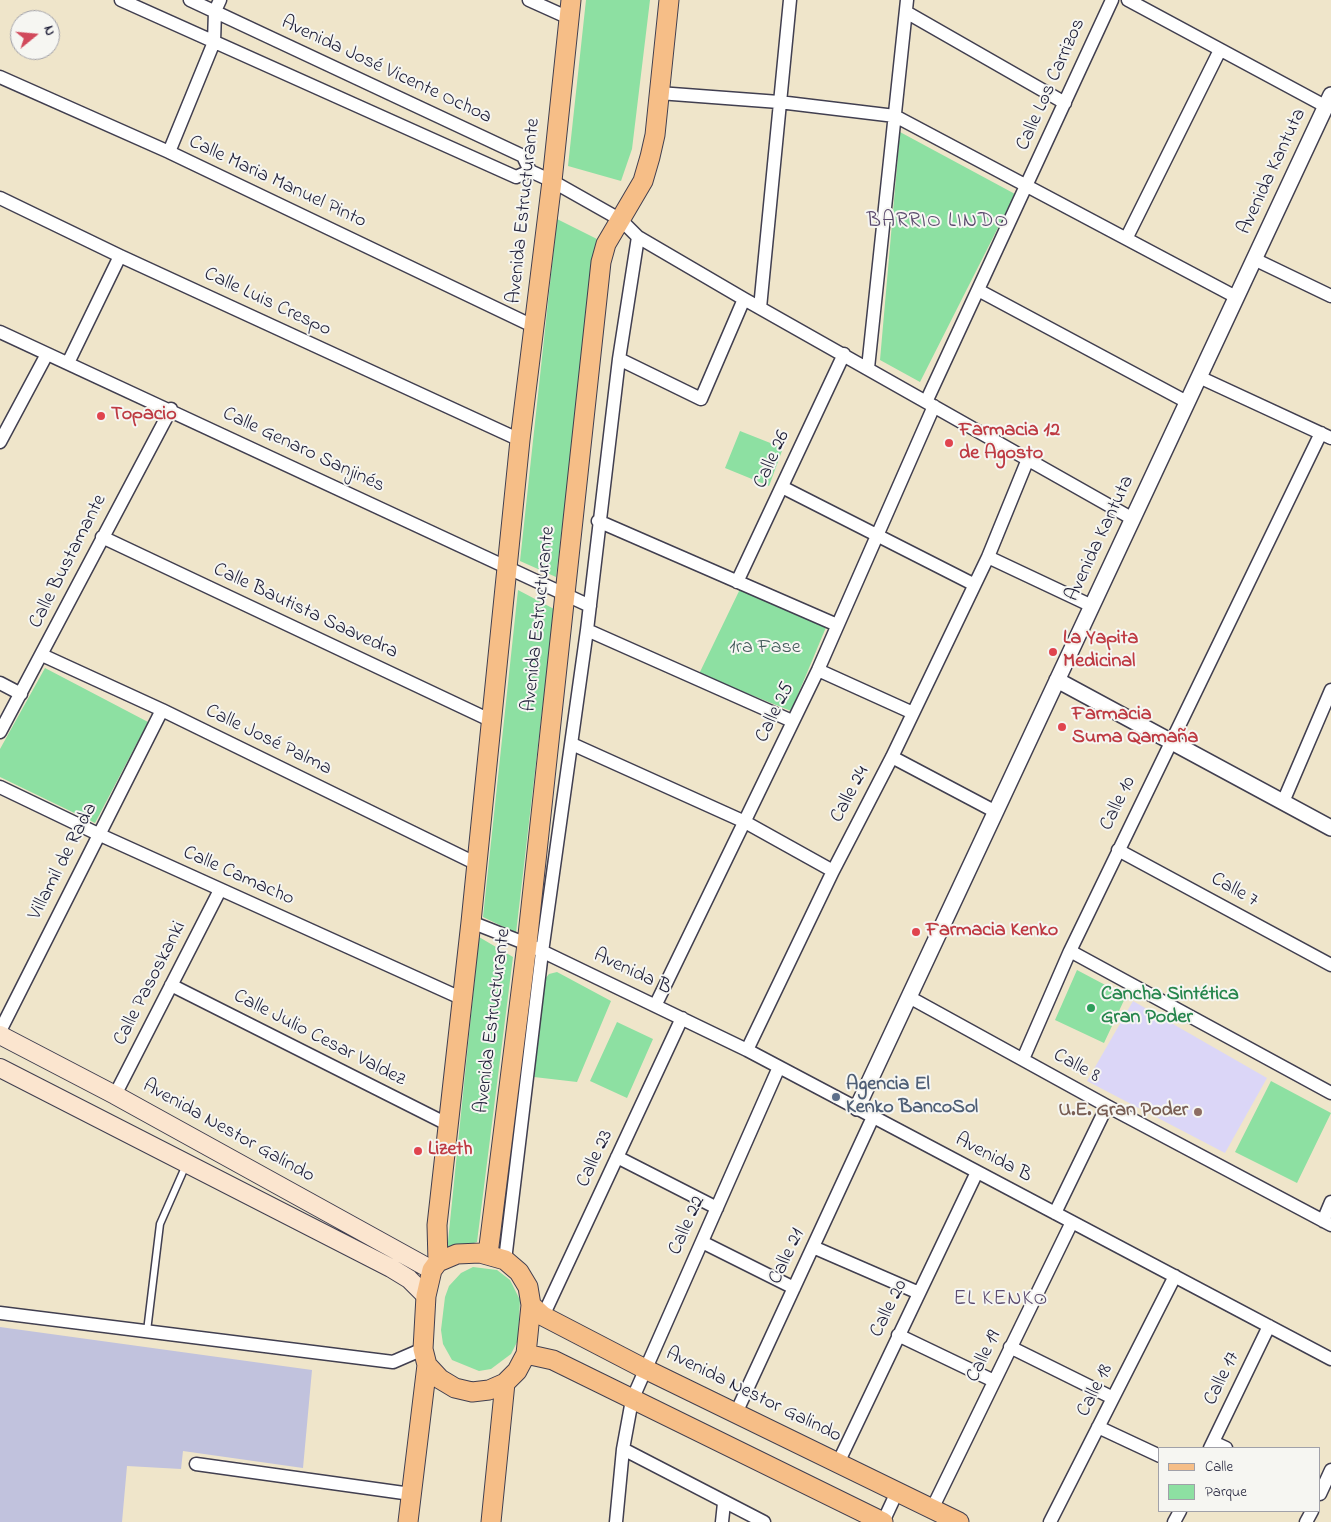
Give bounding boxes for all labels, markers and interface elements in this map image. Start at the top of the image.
north arrow [10,10,60,60]
street label: Avenida José Vicente Ochoa [277,12,495,130]
street label: Calle Los Carrizos [1012,15,1092,155]
text: N [37,23,60,38]
street label: Avenida Kantuta [1233,105,1313,239]
street label: Avenida Estructurante [503,117,547,305]
street label: Calle Maria Manuel Pinto [184,131,370,235]
district label: BARRIO LINDO [865,210,1011,236]
street label: Calle Luis Crespo [200,263,334,343]
street label: Calle Genaro Sanjinés [218,403,388,499]
place label: Topacio [111,404,177,428]
marker: Topacio [95,410,107,422]
place label: Farmacia 12 de Agosto [959,420,1060,467]
street label: Calle 26 [750,427,796,493]
marker: Farmacia 12 de Agosto [943,437,955,449]
street label: Avenida Kantuta [1061,472,1141,606]
street label: Calle Bustamante [25,491,113,633]
street label: Avenida Estructurante [518,525,562,713]
street label: Calle Bautista Saavedra [209,559,401,665]
place label: La Yapita Medicinal [1063,628,1138,675]
park label: 1ra Fase [729,637,801,661]
marker: La Yapita Medicinal [1047,646,1059,658]
street label: Calle 25 [751,679,801,747]
street label: Calle José Palma [201,700,335,782]
place label: Farmacia Suma Qamaña [1072,704,1198,751]
marker: Farmacia Suma Qamaña [1056,721,1068,733]
street label: Calle 24 [826,763,876,827]
street label: Calle 10 [1096,773,1142,835]
street label: Villamil de Rada [24,799,104,925]
street label: Calle Camacho [179,842,297,912]
street label: Calle 7 [1206,868,1262,914]
street label: Calle Pasoskanki [109,918,193,1050]
place label: Farmacia Kenko [926,920,1058,944]
marker: Farmacia Kenko [910,926,922,938]
street label: Avenida Estructurante [471,927,517,1115]
street label: Avenida B [589,944,675,1002]
place label: Cancha Sintética Gran Poder [1101,984,1239,1031]
street label: Calle Julio Cesar Valdez [229,985,409,1093]
marker: Cancha Sintética Gran Poder [1085,1002,1097,1014]
street label: Calle 8 [1048,1044,1104,1090]
place label: Agencia El Kenko BancoSol [846,1074,978,1121]
street label: Avenida Nestor Galindo [138,1075,318,1189]
marker: Agencia El Kenko BancoSol [830,1091,842,1103]
place label: U.E. Gran Poder [1059,1100,1188,1124]
marker: U.E. Gran Poder [1192,1106,1204,1118]
street label: Calle 23 [572,1126,620,1192]
street label: Avenida B [950,1129,1036,1189]
place label: Lizeth [428,1139,473,1163]
marker: Lizeth [412,1145,424,1157]
street label: Calle 22 [664,1193,712,1259]
street label: Calle 21 [765,1225,811,1289]
street label: Calle 20 [866,1276,914,1342]
district label: EL KENKO [953,1288,1049,1314]
street label: Calle 19 [962,1327,1008,1387]
street label: Avenida Nestor Galindo [661,1343,845,1449]
street label: Calle 17 [1200,1348,1246,1410]
street label: Calle 18 [1073,1360,1119,1422]
legend [1158,1447,1321,1512]
text: Calle [1205,1456,1233,1478]
text: Parque [1205,1481,1247,1503]

